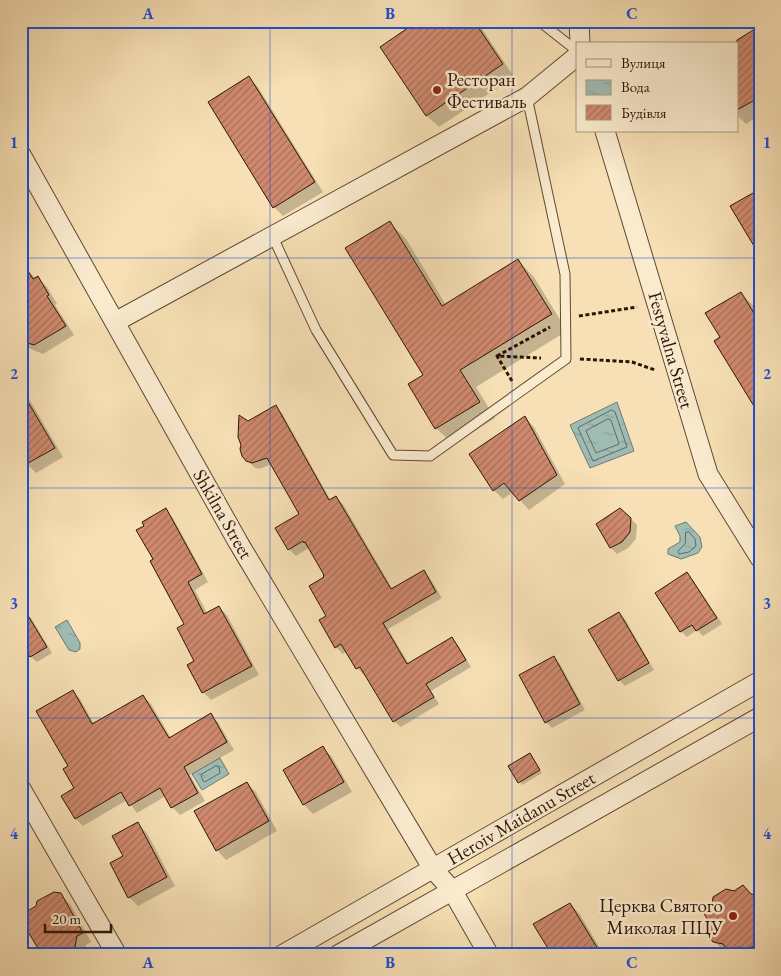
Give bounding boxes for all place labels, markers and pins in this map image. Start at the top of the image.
place label: Ресторан Фестиваль [447,67,527,114]
marker: Ресторан Фестиваль [431,84,443,96]
place label: Церква Святого Миколая ПЦУ [599,893,724,940]
marker: Церква Святого Миколая ПЦУ [727,910,739,922]

